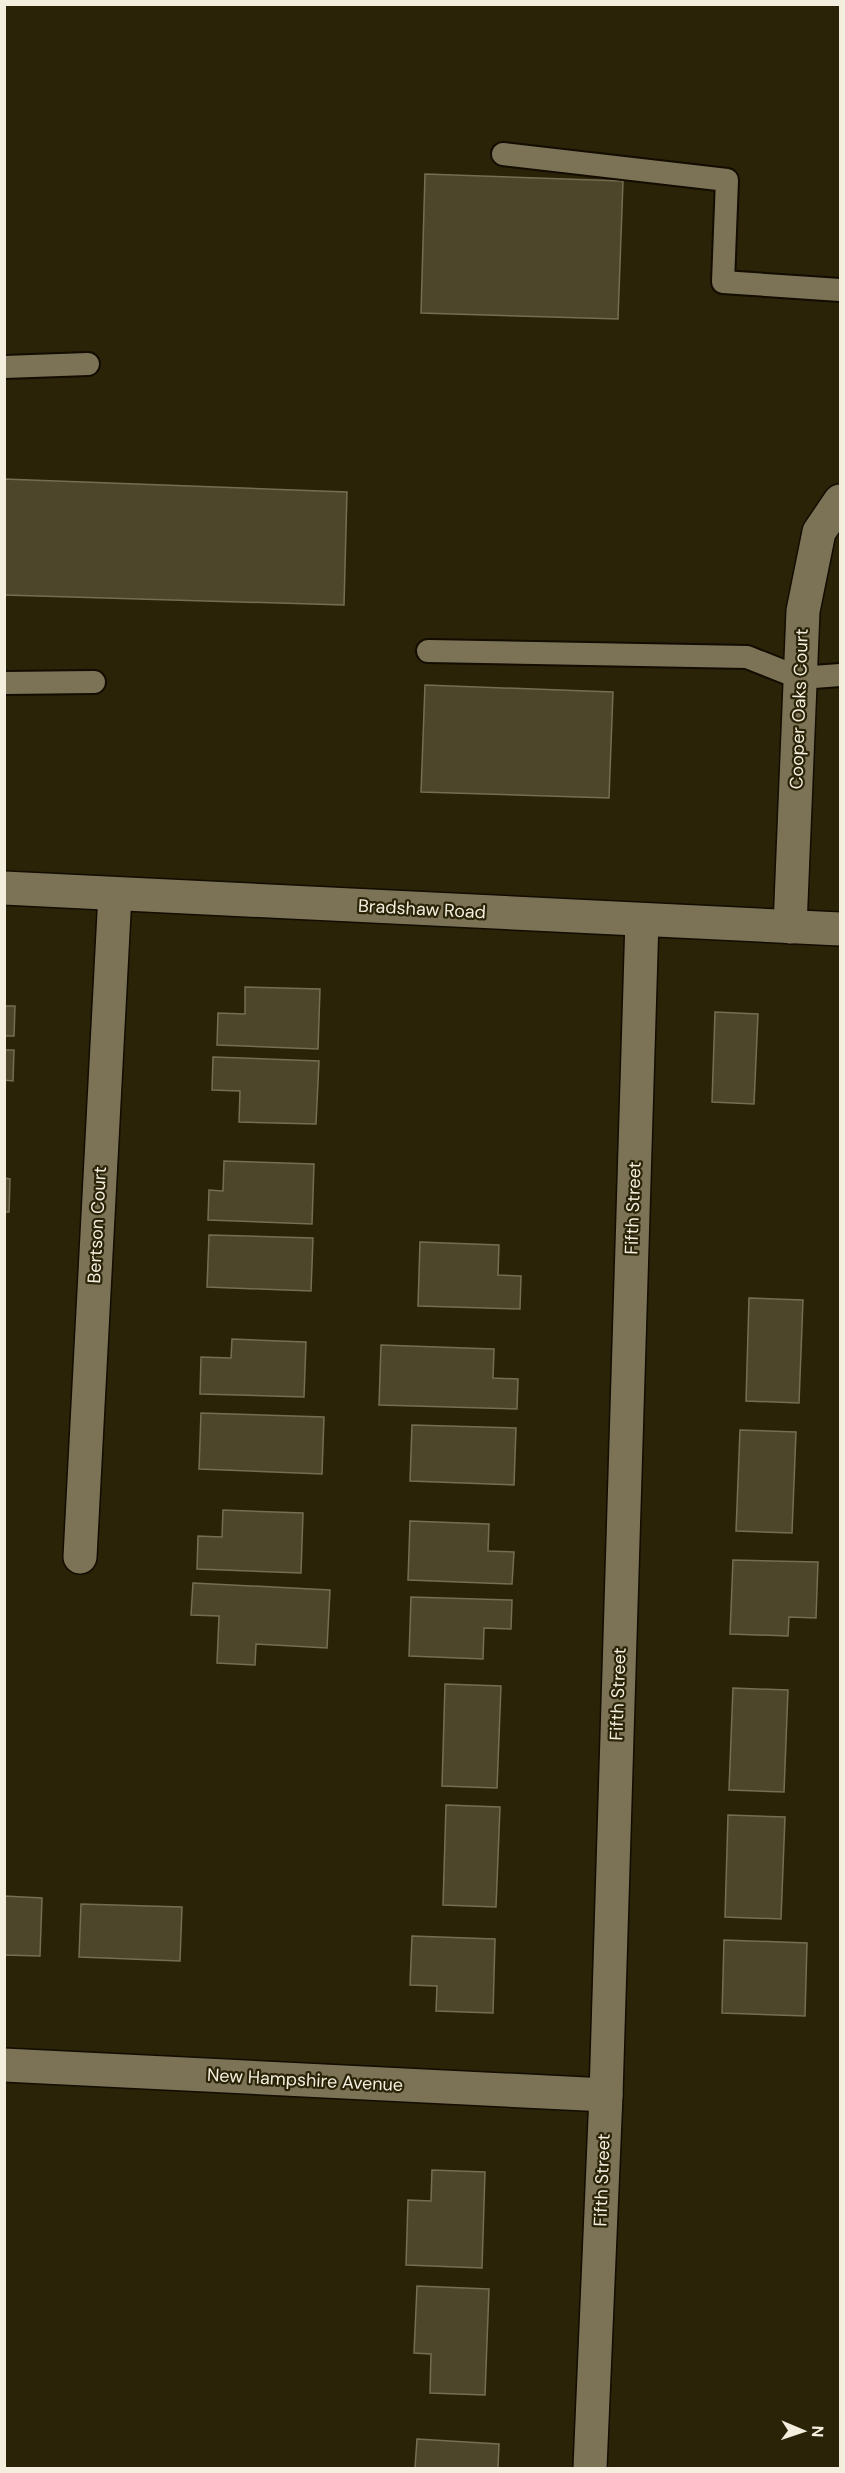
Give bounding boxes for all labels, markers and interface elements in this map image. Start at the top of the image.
street label: Cooper Oaks Court [784,628,814,790]
street label: Bradshaw Road [357,894,487,924]
street label: Fifth Street [619,1161,647,1255]
street label: Bertson Court [82,1166,112,1284]
street label: Fifth Street [604,1647,632,1741]
street label: New Hampshire Avenue [206,2063,404,2097]
street label: Fifth Street [588,2133,616,2227]
north arrow [773,2401,833,2461]
text: N [807,2425,828,2438]

